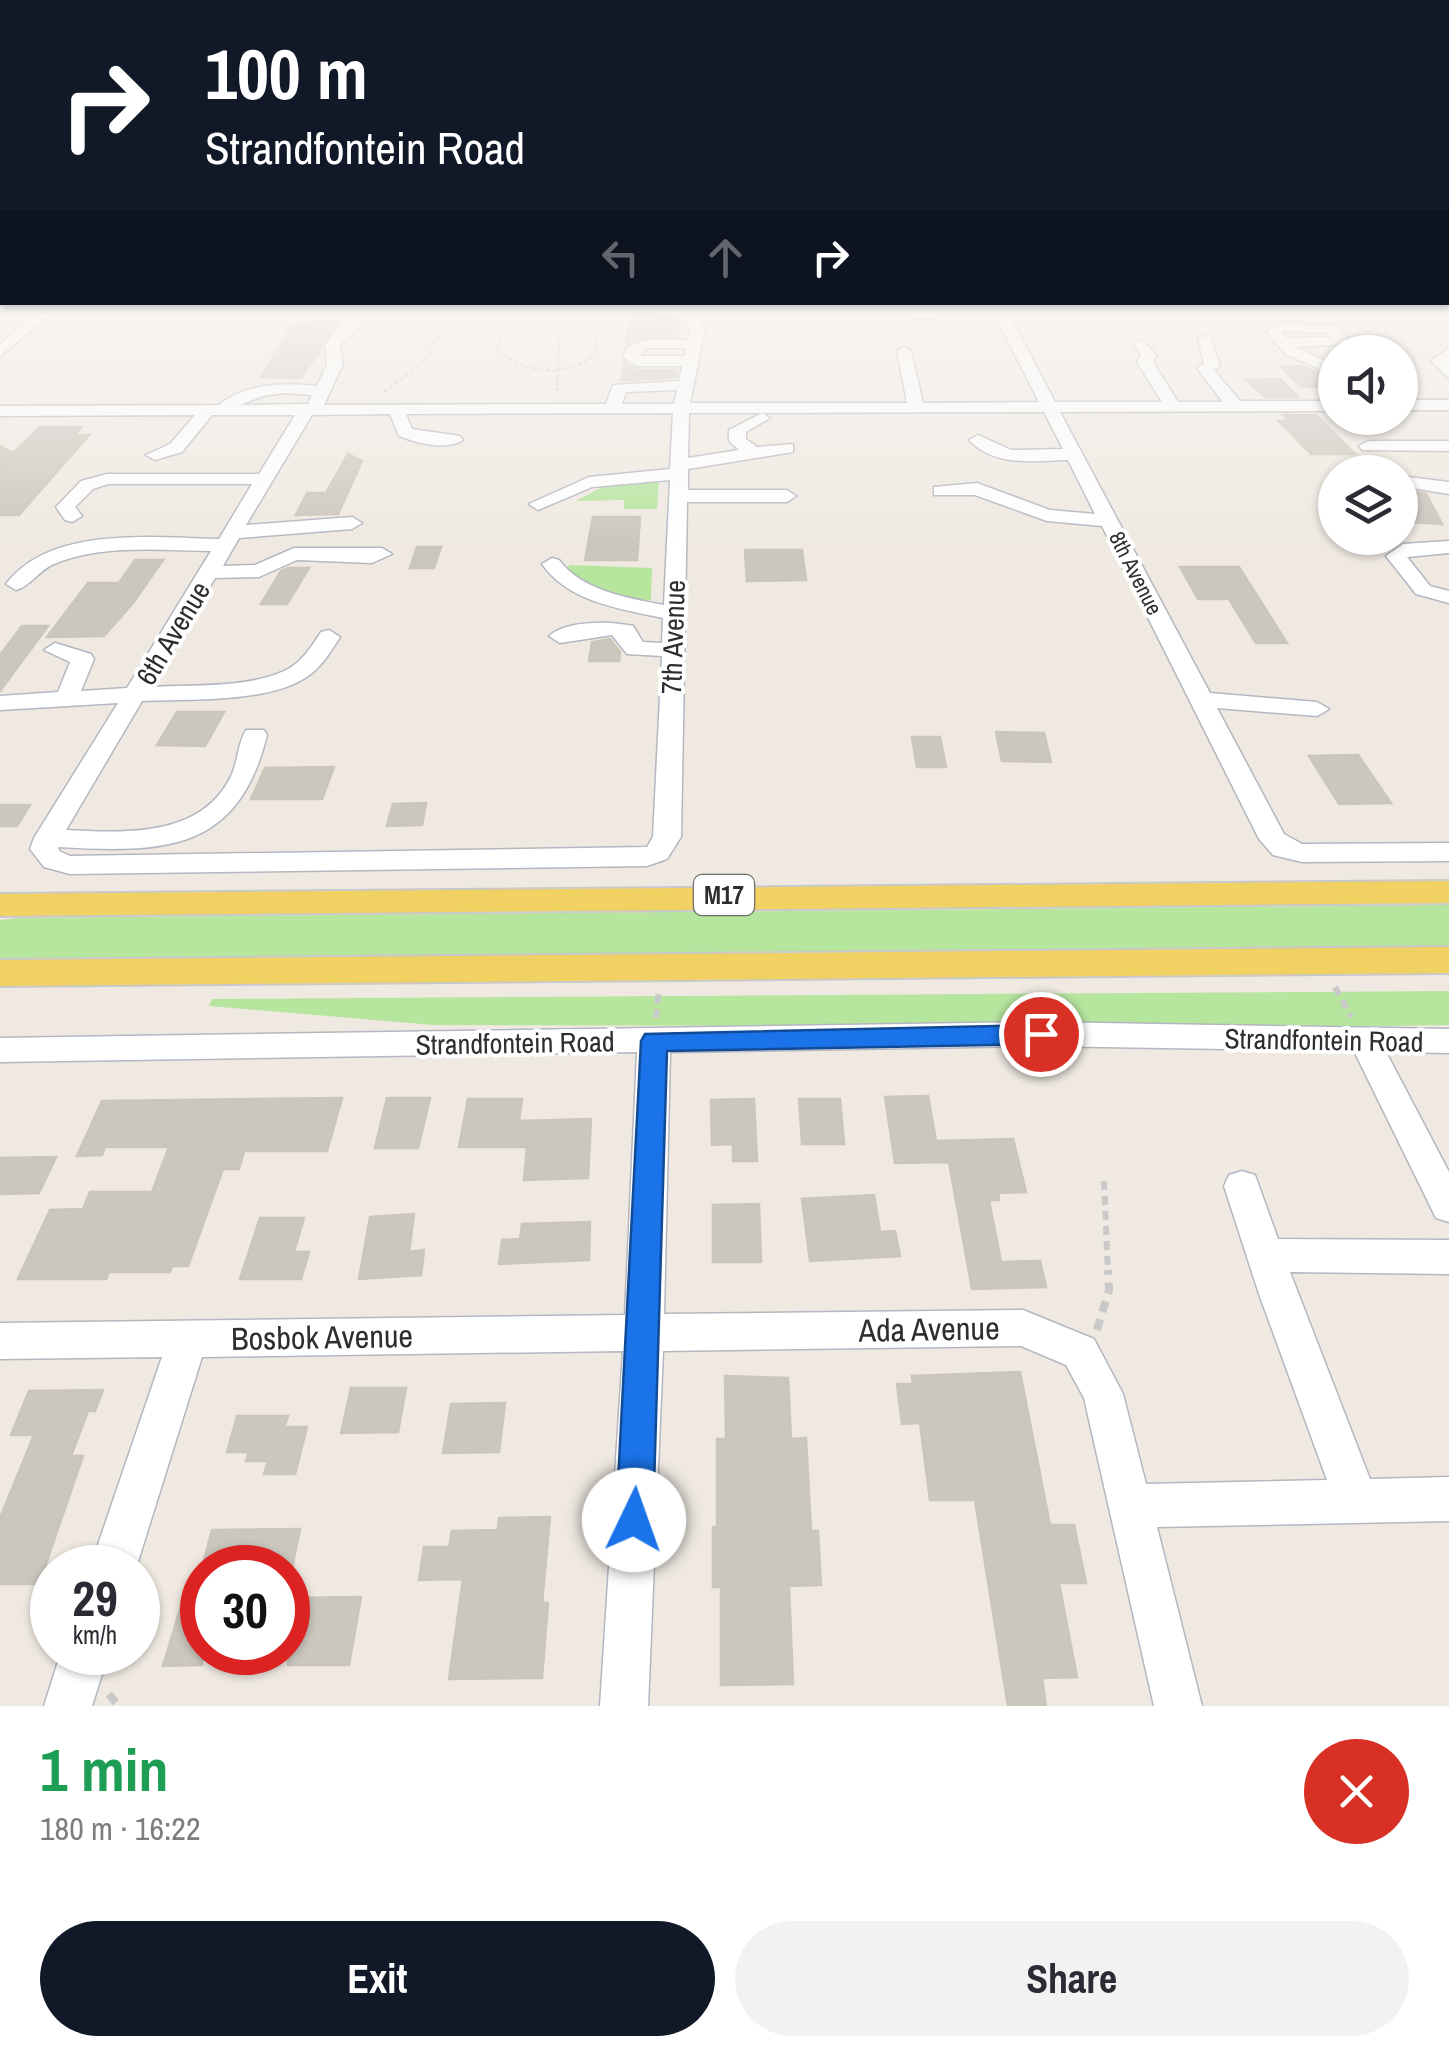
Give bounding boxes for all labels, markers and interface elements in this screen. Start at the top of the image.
text: 100 m [205,27,368,121]
icon: right [40,40,170,170]
text: Strandfontein Road [205,117,525,178]
icon: left [593,230,648,285]
icon: ahead [698,230,753,285]
icon: right [803,230,858,285]
map controls [1318,335,1418,555]
button: sound [1318,335,1418,435]
button: layers [1318,455,1418,555]
street label: 8th Avenue [1102,526,1170,620]
street label: 6th Avenue [127,574,219,692]
street label: 7th Avenue [652,579,694,695]
road number: M17 [694,875,754,915]
pin [999,992,1084,1077]
icon: arrive [1014,1007,1069,1062]
street label: Strandfontein Road [1224,1019,1424,1061]
street label: Strandfontein Road [415,1022,615,1064]
street label: Ada Avenue [857,1306,1000,1352]
street label: Bosbok Avenue [231,1314,413,1360]
position arrow [582,1468,686,1572]
speed limit sign: 30 [180,1545,310,1675]
text: 29 [72,1564,118,1632]
text: km/h [73,1618,117,1652]
text: 1 min [40,1729,169,1810]
button: close [1304,1739,1409,1844]
text: 180 m · 16:22 [40,1807,200,1850]
button: Exit [40,1921,715,2036]
button: Share [735,1921,1409,2036]

